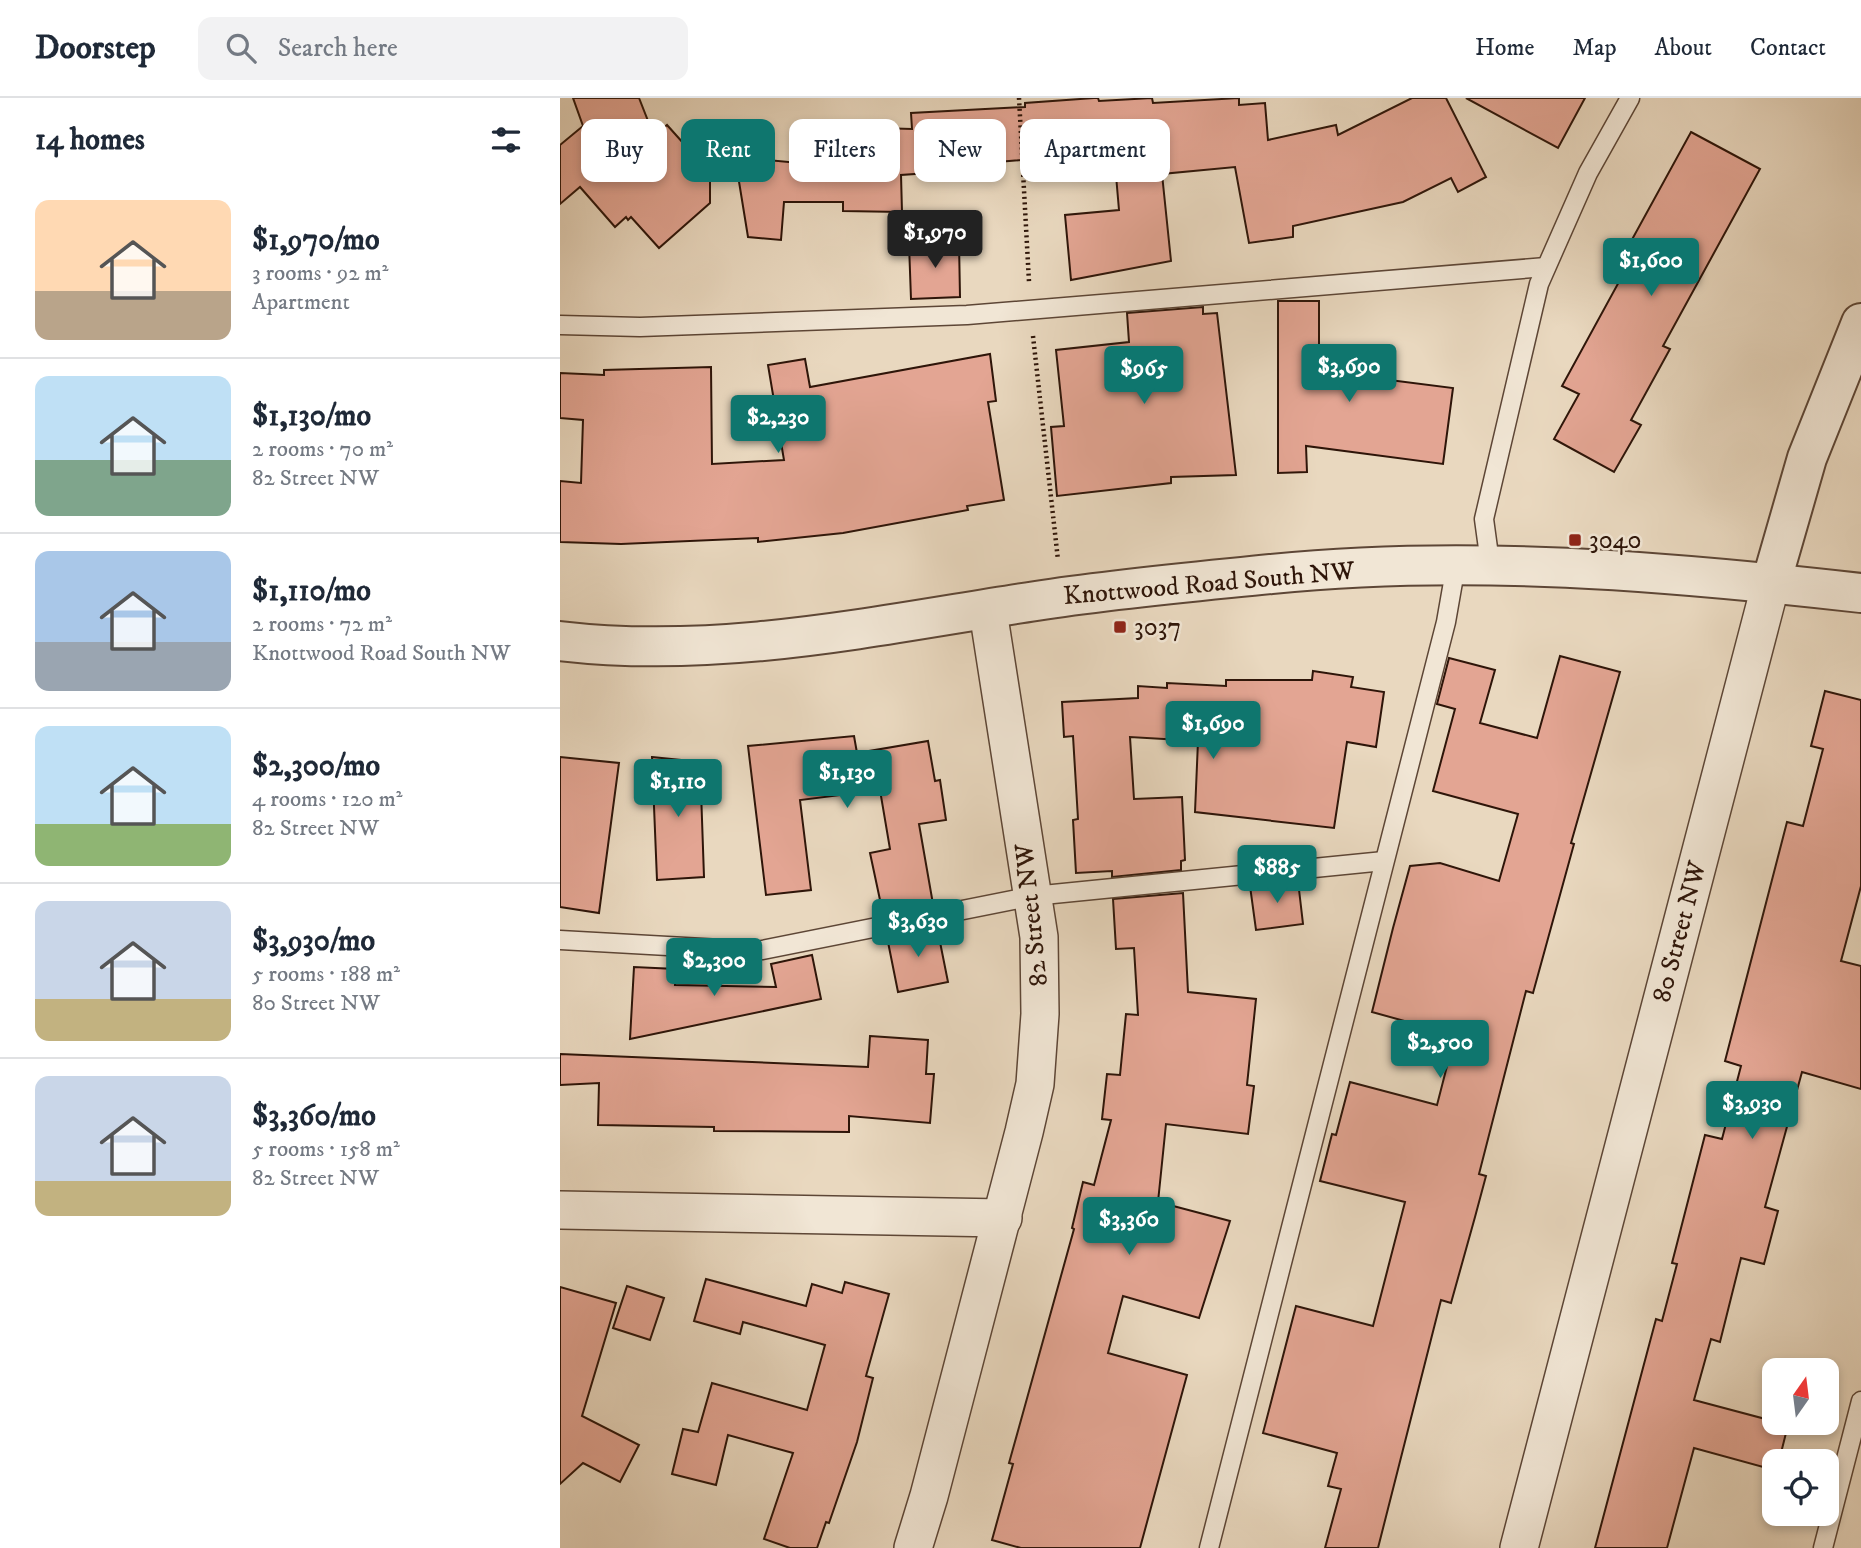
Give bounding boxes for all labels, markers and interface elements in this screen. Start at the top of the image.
search box [198,17,688,80]
text: Doorstep [35,28,156,69]
icon: search [222,29,260,67]
text: Search here [278,32,398,65]
text: Home [1475,33,1534,63]
text: Map [1572,33,1617,63]
text: About [1655,33,1712,63]
text: Contact [1750,33,1826,63]
chip: Buy [581,119,667,182]
chip: Rent [681,119,775,182]
chip: Filters [789,119,900,182]
chip: New [914,119,1006,182]
chip: Apartment [1020,119,1170,182]
icon: filters [487,121,525,159]
text: 14 homes [35,122,145,159]
pin: $1,970 [878,211,992,270]
text: $1,970 [903,218,967,247]
text: $1,970/mo [252,222,380,259]
icon: home [91,228,175,312]
pin: $1,600 [1594,238,1708,298]
text: $1,600 [1619,246,1683,275]
text: 3 rooms · 92 m² [252,259,389,288]
text: Apartment [252,288,350,317]
pin: $3,690 [1292,344,1406,404]
pin: $965 [1103,346,1185,406]
text: $3,690 [1317,352,1381,381]
text: $965 [1120,354,1168,383]
pin: $2,230 [721,396,835,455]
text: $1,130/mo [252,398,371,435]
text: $2,230 [747,403,809,432]
icon: home [91,404,175,488]
text: 2 rooms · 70 m² [252,435,393,464]
text: 82 Street NW [252,464,379,493]
place label: 3040 [1589,524,1642,557]
marker: 3040 [1567,532,1583,548]
street label: Knottwood Road South NW [1062,555,1357,613]
text: $1,110/mo [252,573,371,610]
icon: home [91,579,175,663]
text: 2 rooms · 72 m² [252,610,392,639]
place label: 3037 [1134,611,1181,644]
marker: 3037 [1112,619,1128,635]
text: Knottwood Road South NW [252,639,511,668]
pin: $1,690 [1156,702,1270,761]
text: $1,690 [1181,709,1245,738]
text: $2,300/mo [252,748,380,785]
pin: $1,130 [790,750,904,810]
icon: home [91,754,175,838]
text: $1,130 [819,758,875,787]
pin: $1,110 [621,760,735,819]
text: $1,110 [650,767,706,796]
text: 4 rooms · 120 m² [252,785,403,814]
text: 82 Street NW [252,814,379,843]
street label: 82 Street NW [1008,841,1056,988]
pin: $885 [1236,846,1318,905]
text: $885 [1254,853,1301,882]
street label: 80 Street NW [1645,857,1715,1006]
pin: $3,630 [861,900,975,959]
text: $3,630 [888,907,948,936]
text: $3,930/mo [252,923,375,960]
icon: home [91,929,175,1013]
pin: $2,300 [657,939,771,998]
text: $2,300 [682,946,746,975]
text: 5 rooms · 188 m² [252,960,400,989]
text: 80 Street NW [252,989,380,1018]
pin: $2,500 [1383,1020,1497,1080]
text: $2,500 [1407,1028,1473,1057]
pin: $3,930 [1695,1082,1809,1141]
text: $3,930 [1722,1089,1782,1118]
text: $3,360/mo [252,1098,376,1135]
icon: home [91,1104,175,1188]
text: 5 rooms · 158 m² [252,1135,400,1164]
text: 82 Street NW [252,1164,379,1193]
pin: $3,360 [1072,1198,1186,1257]
text: $3,360 [1099,1205,1159,1234]
north arrow [1762,1358,1839,1435]
map controls [1762,1358,1839,1526]
button: locate [1762,1449,1839,1526]

